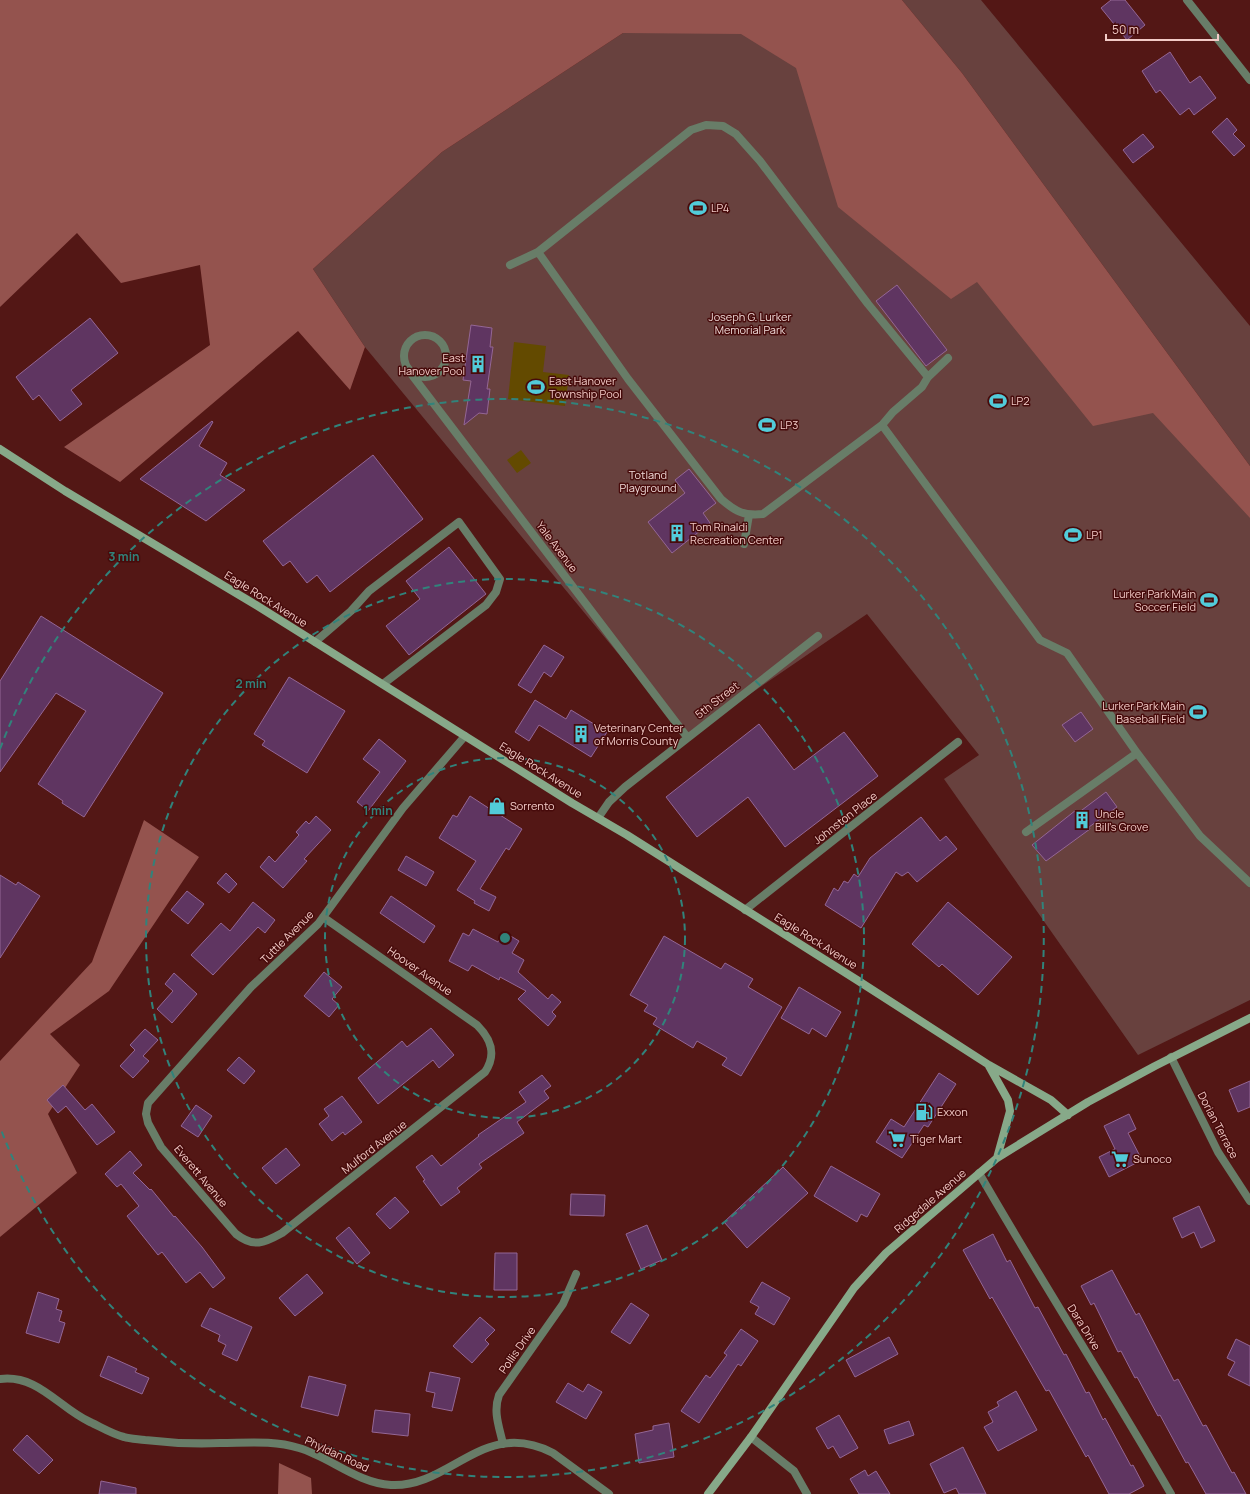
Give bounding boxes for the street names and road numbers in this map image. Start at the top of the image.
street label: Yale Avenue [533,518,582,576]
street label: Eagle Rock Avenue [222,567,311,630]
street label: 5th Street [692,678,742,721]
street label: Eagle Rock Avenue [497,738,586,801]
street label: Johnston Place [810,787,880,847]
street label: Tuttle Avenue [257,906,317,967]
street label: Eagle Rock Avenue [772,909,861,972]
street label: Hoover Avenue [385,943,456,999]
street label: Dorian Terrace [1195,1089,1243,1161]
street label: Mulford Avenue [338,1116,410,1177]
street label: Everett Avenue [171,1142,232,1210]
street label: Ridgedale Avenue [891,1165,969,1236]
street label: Dara Drive [1064,1301,1105,1353]
street label: Pollis Drive [495,1323,539,1376]
street label: Phyldan Road [303,1432,372,1475]

